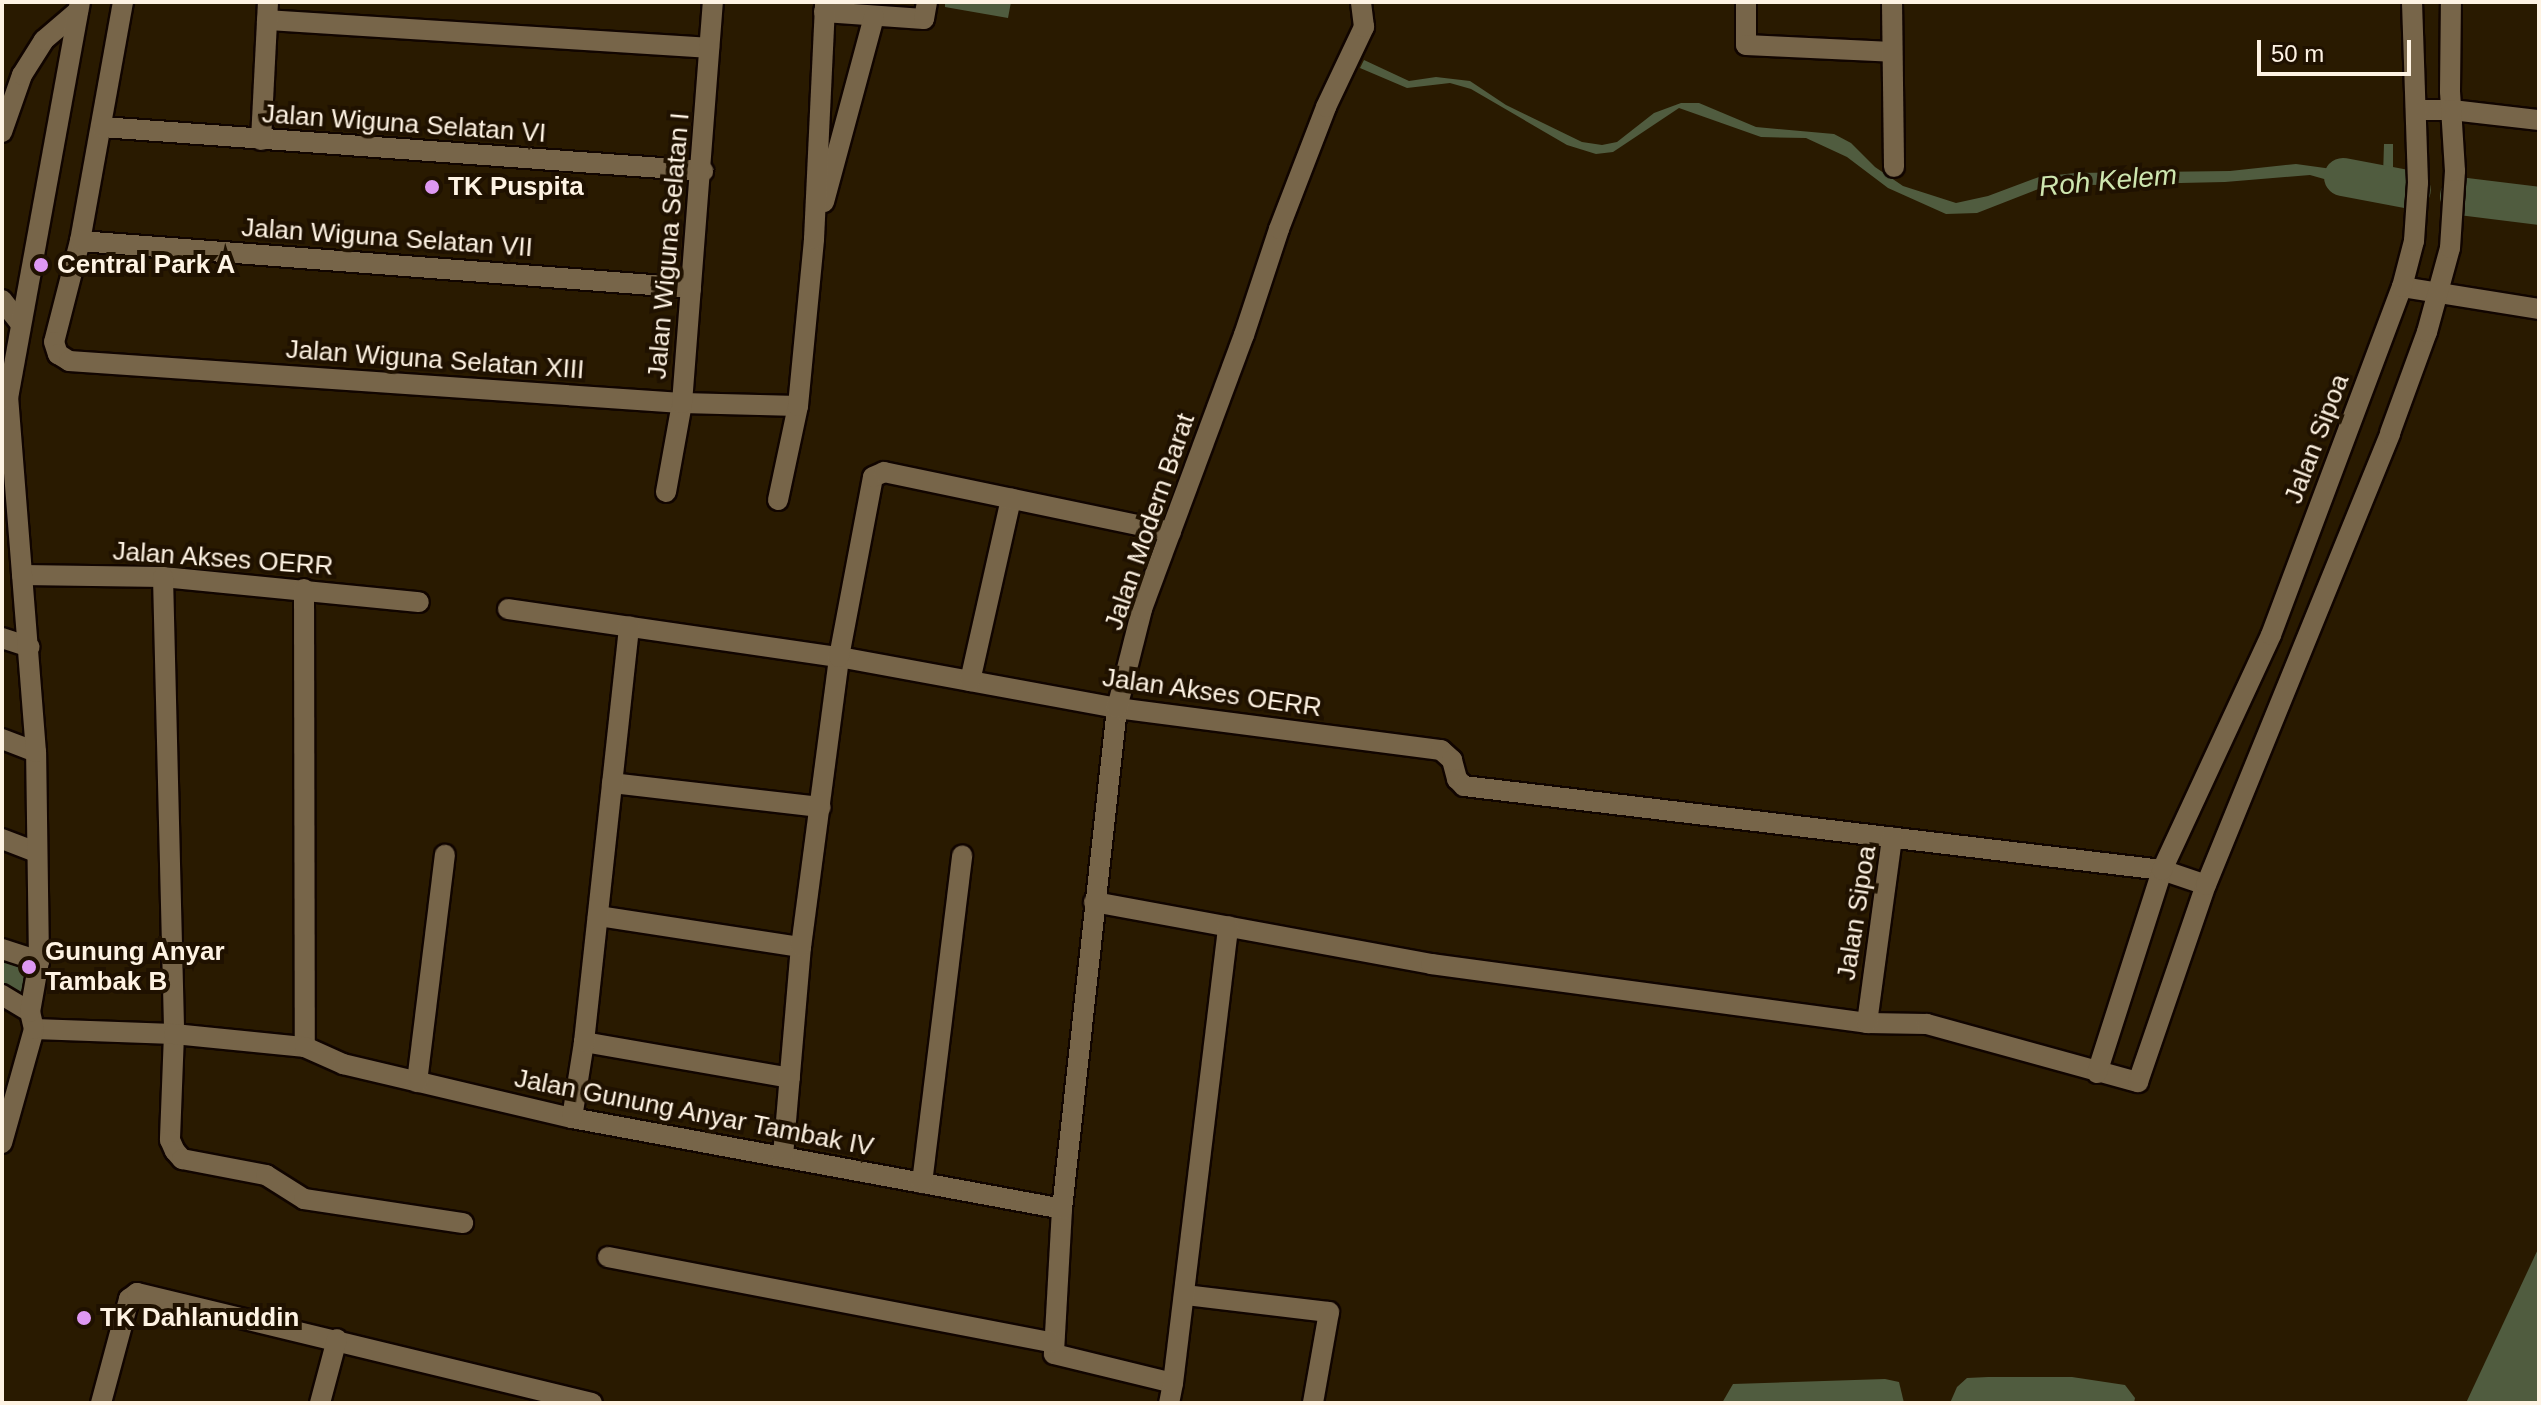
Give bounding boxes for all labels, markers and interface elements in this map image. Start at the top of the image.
scale bar [2261,24,2415,74]
text: 50 m [2271,40,2324,67]
street label: Jalan Wiguna Selatan VI [261,99,547,149]
street label: Jalan Wiguna Selatan I [642,111,696,381]
water label: Roh Kelem [2038,158,2178,204]
place label: TK Puspita [448,171,584,203]
marker: TK Puspita [423,178,441,196]
street label: Jalan Wiguna Selatan VII [240,212,534,264]
place label: Central Park A [57,249,236,281]
marker: Central Park A [32,256,50,274]
street label: Jalan Wiguna Selatan XIII [285,334,585,386]
street label: Jalan Sipoa [2278,370,2356,508]
street label: Jalan Modern Barat [1098,410,1202,634]
street label: Jalan Akses OERR [111,536,335,582]
street label: Jalan Akses OERR [1100,662,1324,724]
street label: Jalan Sipoa [1831,843,1883,983]
place label: Gunung Anyar Tambak B [45,936,226,998]
marker: Gunung Anyar Tambak B [20,958,38,976]
street label: Jalan Gunung Anyar Tambak IV [511,1063,877,1163]
place label: TK Dahlanuddin [100,1302,299,1334]
marker: TK Dahlanuddin [75,1309,93,1327]

